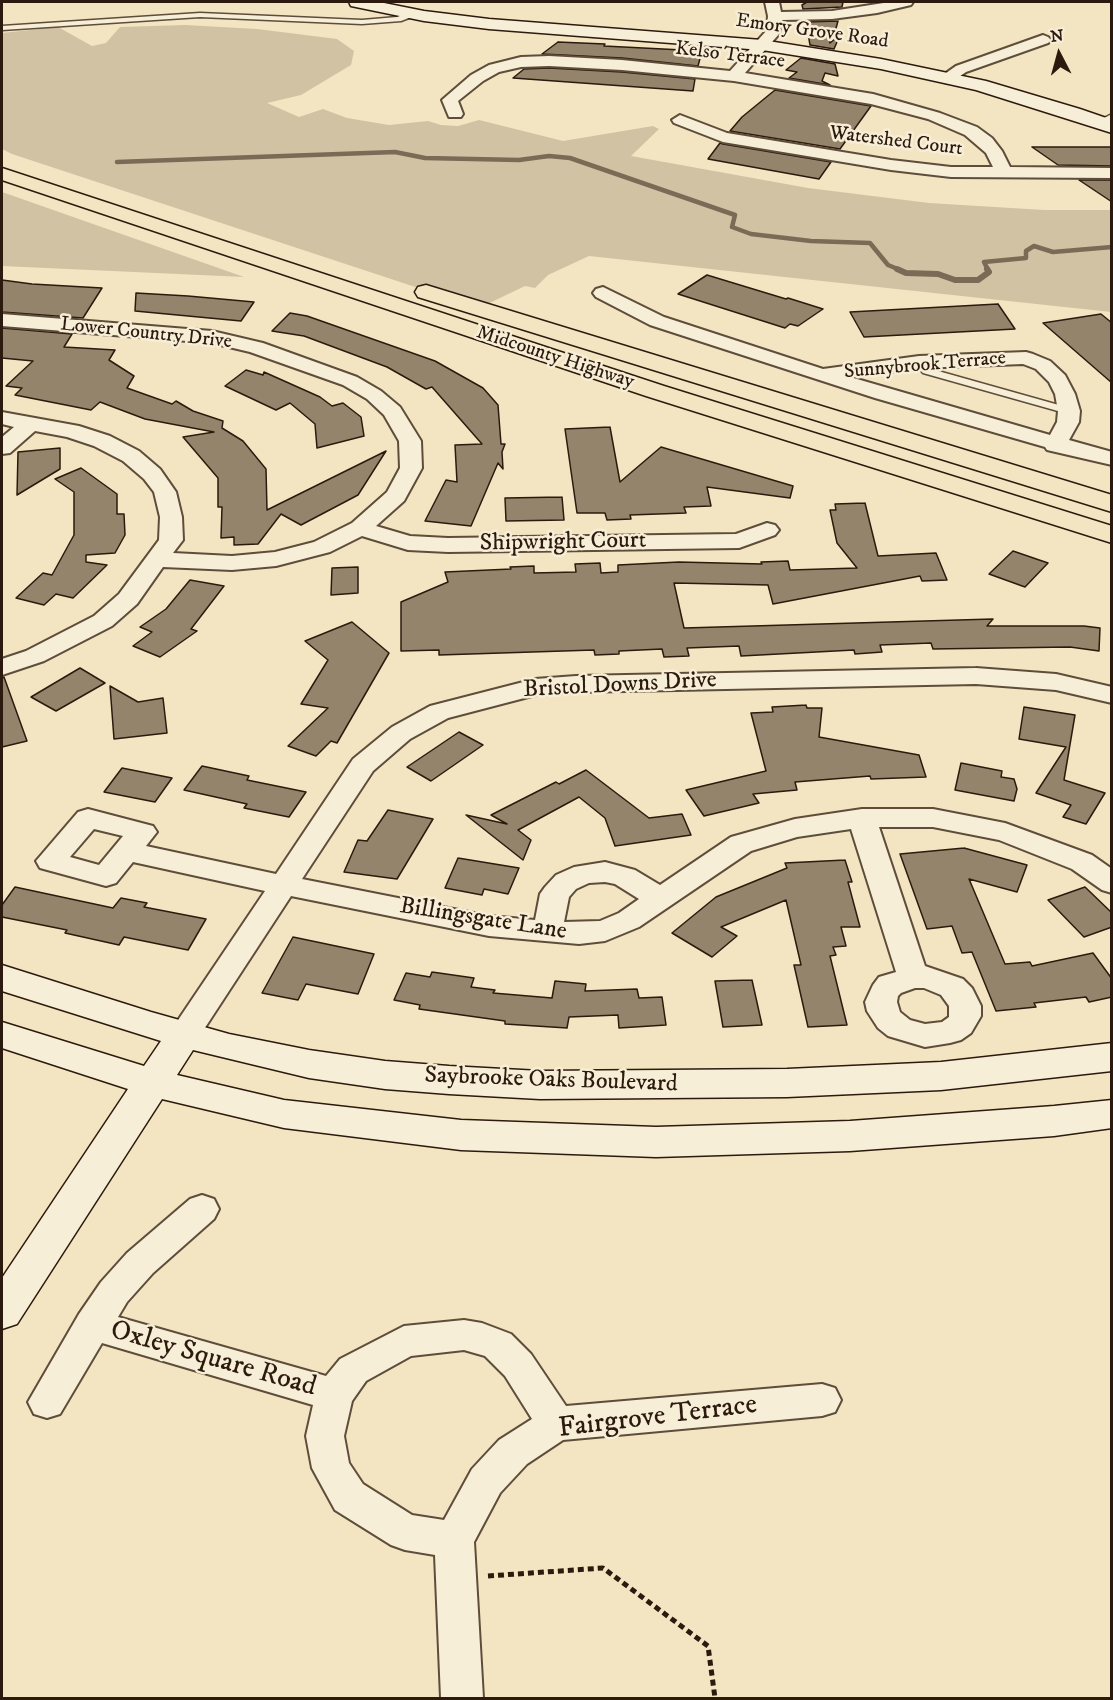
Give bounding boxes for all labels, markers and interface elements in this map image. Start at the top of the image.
street label: Emory Grove Road [734,9,890,55]
north arrow [1029,24,1089,84]
text: N [1050,25,1065,47]
street label: Kelso Terrace [674,37,786,75]
street label: Watershed Court [828,122,964,162]
street label: Lower Country Drive [59,313,233,355]
street label: Midcounty Highway [473,321,637,395]
street label: Sunnybrook Terrace [843,347,1007,385]
street label: Shipwright Court [479,527,647,559]
street label: Bristol Downs Drive [522,667,718,705]
street label: Billingsgate Lane [397,893,569,947]
street label: Saybrooke Oaks Boulevard [424,1062,678,1100]
street label: Oxley Square Road [106,1315,320,1405]
street label: Fairgrove Terrace [557,1389,759,1447]

